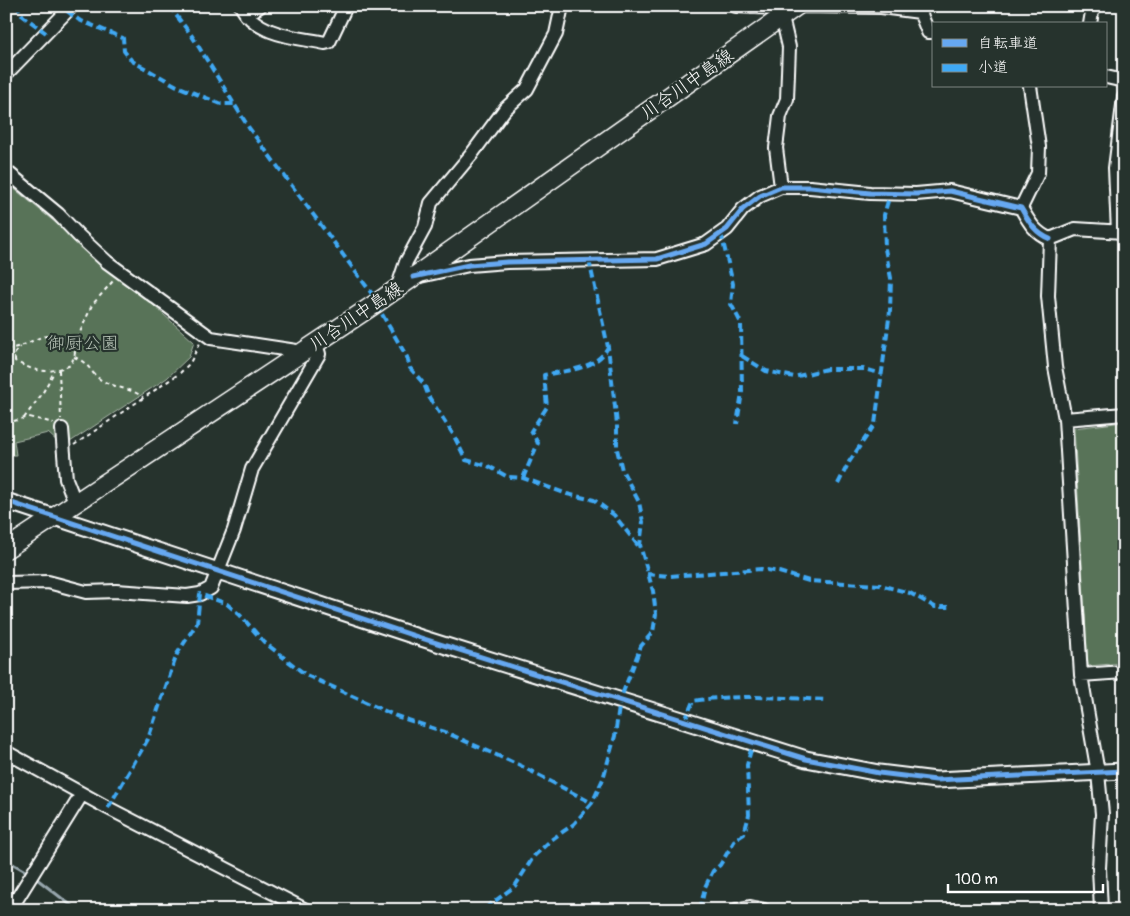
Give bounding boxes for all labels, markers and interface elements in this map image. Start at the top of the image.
legend [932,22,1108,88]
text: 自転車道 [978,34,1038,53]
street label: 川合川中島線 [636,44,738,125]
text: 小道 [978,58,1008,77]
street label: 川合川中島線 [305,277,407,356]
park label: 御厨公園 [47,332,119,355]
scale bar [948,861,1102,893]
text: 100 m [955,870,998,889]

